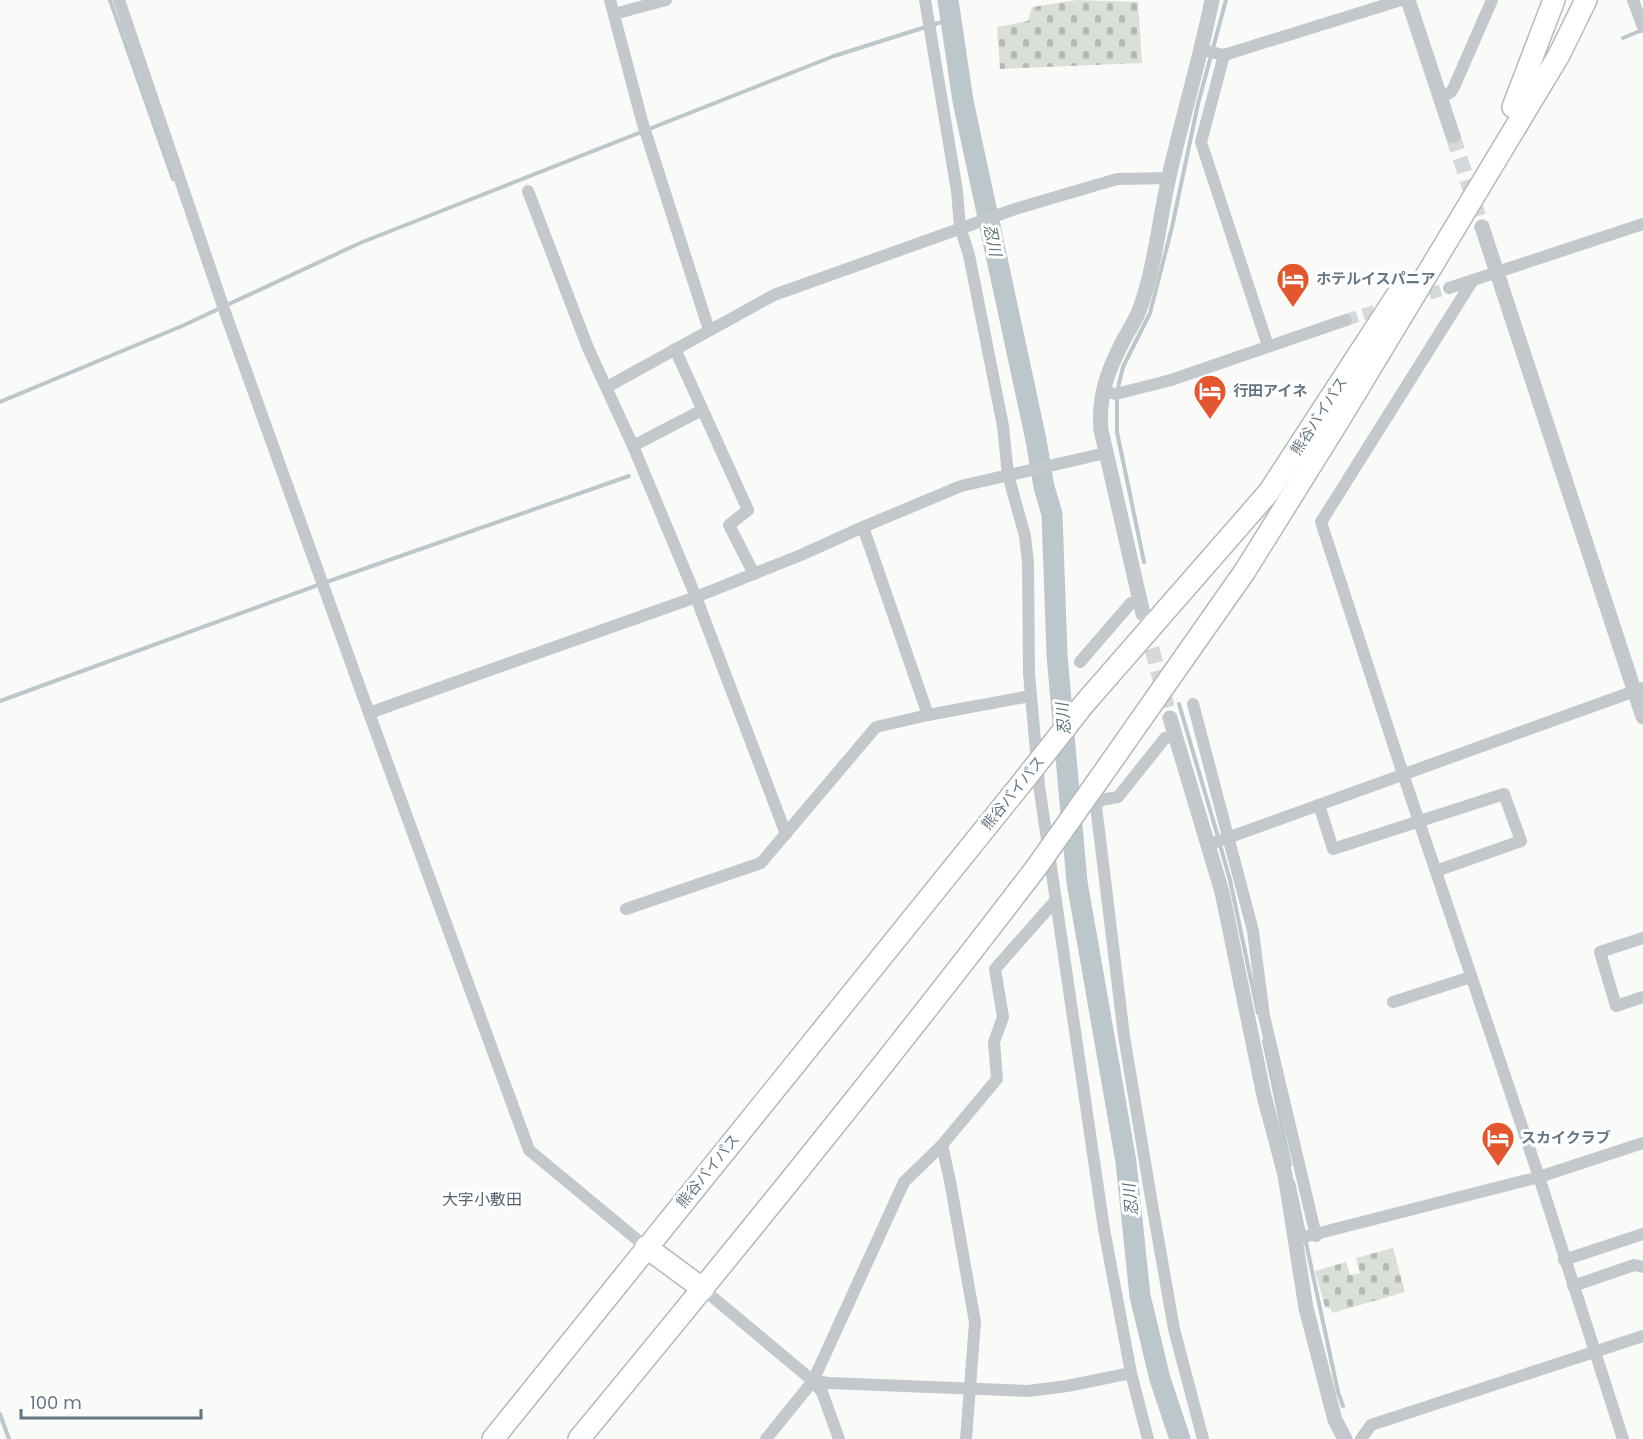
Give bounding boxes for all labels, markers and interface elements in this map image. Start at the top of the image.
water label: 忍川 [978,222,1008,260]
hotel icon: ホテルイスパニア [1275,261,1311,308]
place label: ホテルイスパニア [1316,268,1436,289]
street label: 熊谷バイパス [1285,372,1352,459]
hotel icon: 行田アイネ [1192,373,1228,420]
place label: 行田アイネ [1233,380,1307,401]
water label: 忍川 [1050,700,1076,736]
street label: 熊谷バイパス [976,751,1049,834]
hotel icon: スカイクラブ [1480,1120,1516,1167]
place label: スカイクラブ [1521,1127,1611,1148]
street label: 熊谷バイパス [671,1129,744,1212]
water label: 忍川 [1117,1181,1144,1217]
district label: 大字小敷田 [442,1188,522,1211]
scale bar [21,1382,201,1420]
text: 100 m [30,1390,82,1415]

